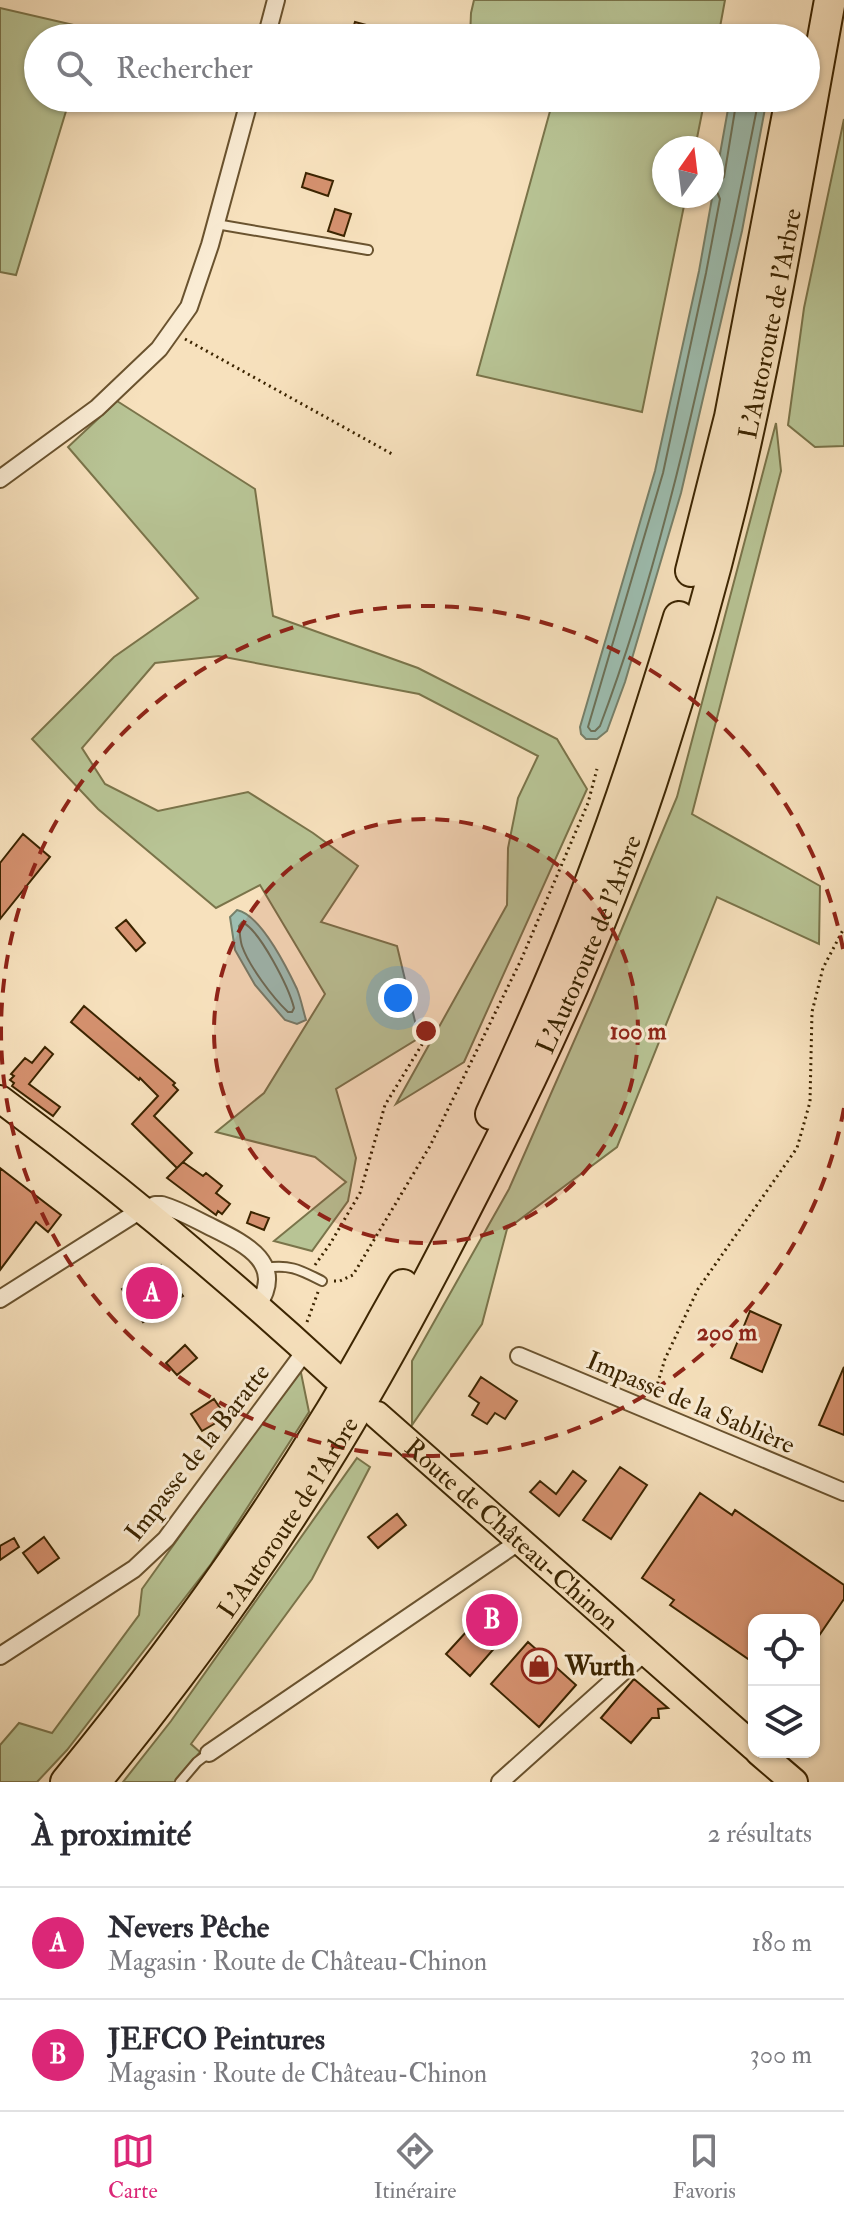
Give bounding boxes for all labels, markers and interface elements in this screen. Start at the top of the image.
search box [24,24,820,112]
icon: search [52,46,96,90]
text: Rechercher [116,50,253,87]
north arrow [652,136,724,208]
street label: L'Autoroute de l'Arbre [732,206,809,442]
street label: L'Autoroute de l'Arbre [529,831,649,1059]
your location [378,978,418,1018]
text: 100 m [610,1016,667,1047]
centre of rings [412,1017,440,1045]
pin: A [126,1263,178,1323]
text: 200 m [697,1317,758,1348]
street label: Impasse de la Sablière [581,1345,800,1462]
street label: Impasse de la Baratte [119,1357,278,1548]
street label: L'Autoroute de l'Arbre [211,1411,366,1625]
street label: Route de Château-Chinon [398,1432,625,1638]
pin: B [466,1590,518,1650]
map controls [748,1614,820,1758]
button: locate [748,1614,820,1686]
shop icon: Wurth [520,1647,558,1685]
place label: Wurth [564,1651,635,1683]
button: layers [748,1686,820,1758]
text: À proximité [32,1813,191,1856]
text: 2 résultats [708,1818,812,1850]
text: Nevers Pêche [108,1909,269,1946]
text: A [50,1927,66,1959]
text: 180 m [752,1927,812,1959]
text: Magasin · Route de Château-Chinon [108,1946,487,1978]
text: JEFCO Peintures [108,2021,325,2058]
text: B [49,2039,67,2071]
text: 300 m [750,2039,812,2071]
text: Magasin · Route de Château-Chinon [108,2058,487,2090]
tab: Carte [108,2129,158,2205]
tab: Itinéraire [374,2129,456,2205]
tab: Favoris [672,2129,736,2205]

